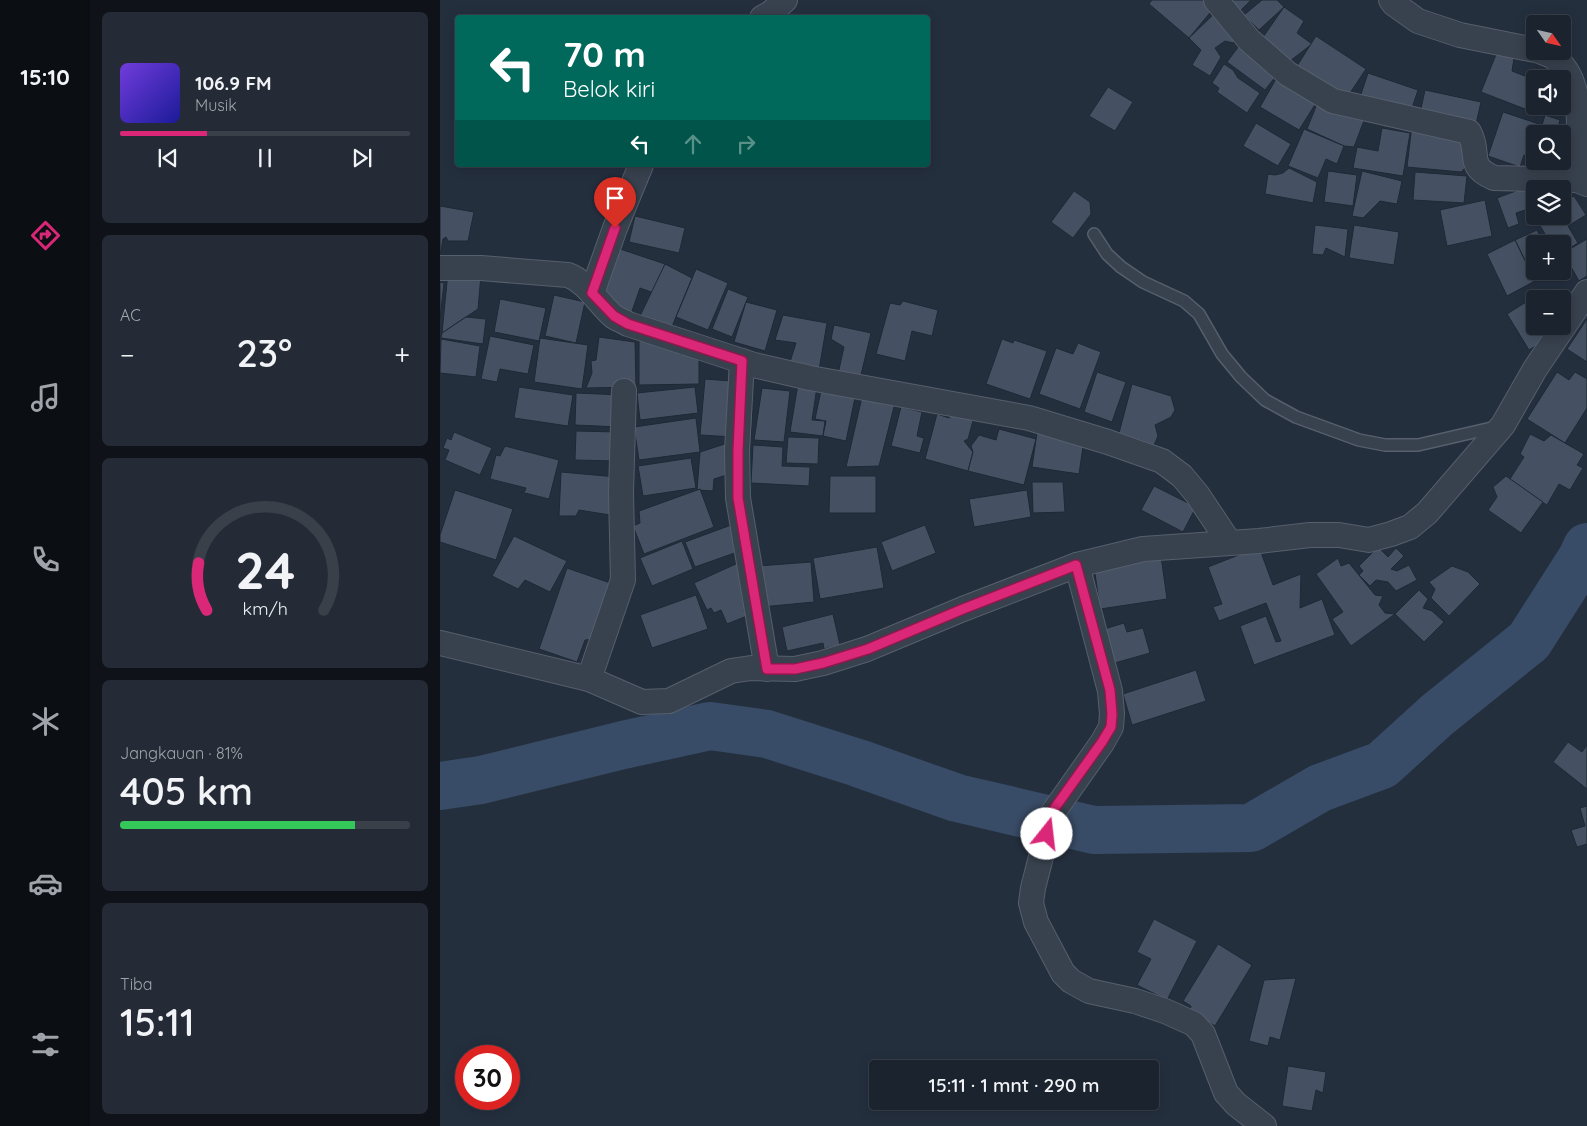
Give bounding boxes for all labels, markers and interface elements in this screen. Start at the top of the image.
north arrow [1526,15,1571,60]
map controls [1526,15,1571,335]
text: 70 m [563,32,646,76]
icon: left [480,35,545,100]
text: 15:10 [20,63,70,91]
button: sound [1526,70,1571,115]
text: 106.9 FM [195,71,272,95]
text: Belok kiri [563,75,655,103]
text: Musik [195,95,237,115]
button: search [1526,125,1571,170]
icon: left [626,130,654,158]
icon: ahead [679,130,707,158]
icon: right [732,130,760,158]
icon: previous [154,144,182,172]
icon: pause [251,144,279,172]
icon: next [348,144,376,172]
pin [594,177,636,228]
button: layers [1526,180,1571,225]
icon: arrive [601,184,629,212]
icon: directions [28,218,63,253]
button: + [1526,235,1571,280]
button: − [1526,290,1571,335]
text: AC [120,305,141,325]
text: 23° [236,329,292,377]
text: − [120,337,135,372]
text: + [394,337,410,372]
icon: music [28,380,63,415]
text: 24 [235,537,295,602]
icon: phone [28,542,63,577]
text: km/h [242,597,288,619]
icon: climate [28,704,63,739]
text: Jangkauan · 81% [120,743,243,763]
text: 405 km [120,767,253,815]
position arrow [1020,807,1072,859]
icon: car [28,866,63,901]
text: Tiba [120,974,152,994]
text: 15:11 [120,998,194,1046]
icon: filters [28,1027,63,1062]
speed limit sign: 30 [455,1045,520,1110]
text: 15:11 · 1 mnt · 290 m [929,1073,1099,1097]

